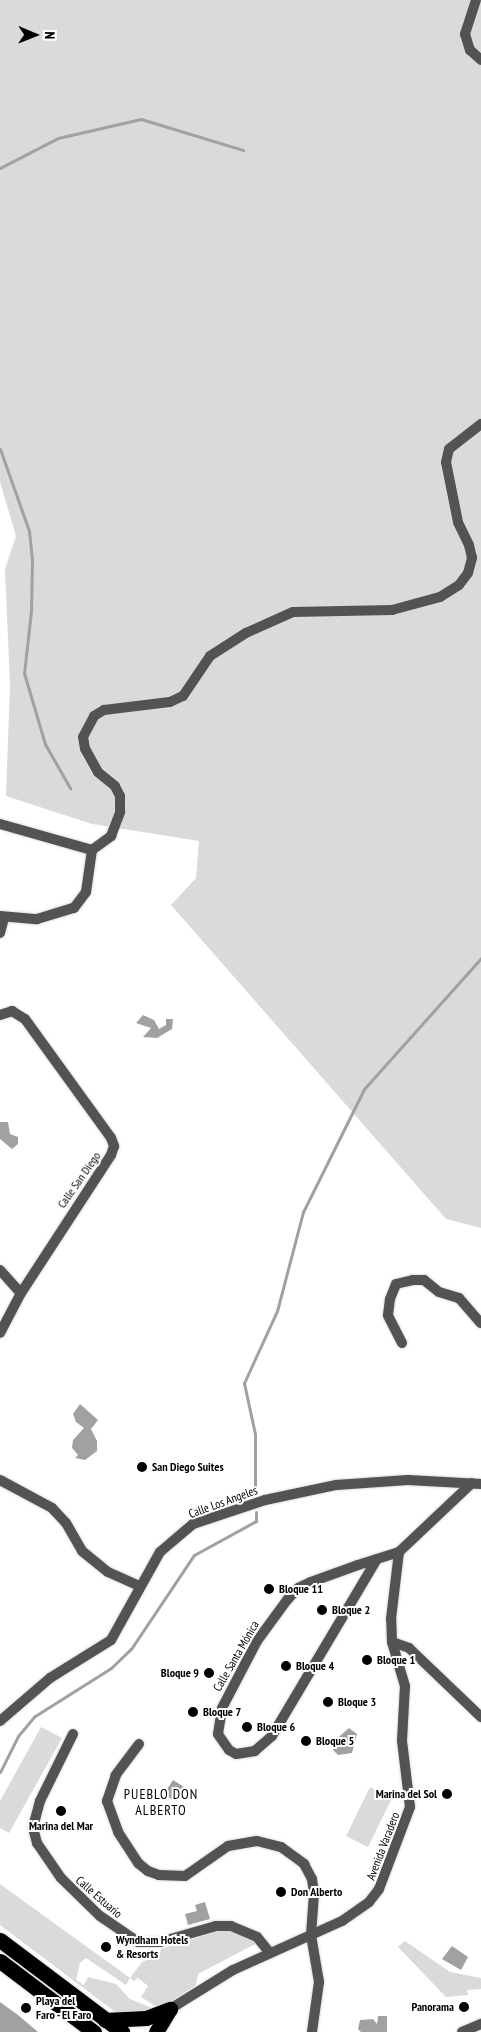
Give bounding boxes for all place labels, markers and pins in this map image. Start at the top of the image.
place label: San Diego Suites [152,1460,224,1474]
marker: San Diego Suites [136,1461,148,1473]
place label: Bloque 11 [279,1582,323,1596]
marker: Bloque 11 [263,1583,275,1595]
place label: Bloque 2 [332,1603,370,1617]
marker: Bloque 2 [316,1604,328,1616]
place label: Bloque 1 [377,1653,415,1667]
marker: Bloque 1 [361,1654,373,1666]
place label: Bloque 4 [296,1659,334,1673]
marker: Bloque 4 [280,1660,292,1672]
place label: Bloque 9 [161,1666,199,1680]
marker: Bloque 9 [203,1667,215,1679]
place label: Bloque 3 [338,1695,376,1709]
marker: Bloque 3 [322,1696,334,1708]
place label: Bloque 7 [203,1705,241,1719]
marker: Bloque 7 [187,1706,199,1718]
place label: Bloque 6 [257,1720,295,1734]
marker: Bloque 6 [241,1721,253,1733]
place label: Bloque 5 [316,1734,354,1748]
marker: Bloque 5 [300,1735,312,1747]
place label: Marina del Sol [376,1787,437,1801]
marker: Marina del Sol [441,1788,453,1800]
marker: Marina del Mar [55,1805,67,1817]
place label: Marina del Mar [29,1819,93,1833]
place label: Don Alberto [291,1885,343,1899]
marker: Don Alberto [275,1886,287,1898]
place label: Wyndham Hotels & Resorts [116,1933,188,1961]
marker: Wyndham Hotels & Resorts [100,1941,112,1953]
place label: Playa del Faro - El Faro [36,1994,93,2022]
place label: Panorama [411,2000,454,2014]
marker: Panorama [458,2001,470,2013]
marker: Playa del Faro - El Faro [20,2002,32,2014]

